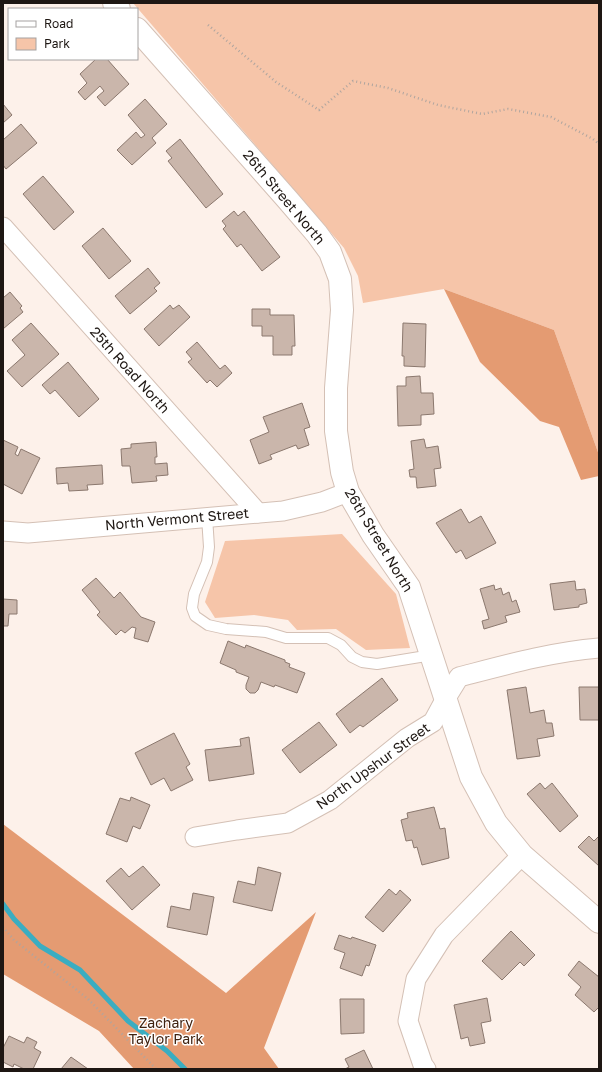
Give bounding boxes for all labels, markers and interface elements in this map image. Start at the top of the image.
legend [8,8,138,60]
text: Road [44,16,73,31]
text: Park [44,36,70,51]
street label: 26th Street North [240,146,329,247]
street label: 25th Road North [87,323,174,417]
street label: 26th Street North [342,485,417,595]
street label: North Vermont Street [104,504,250,533]
street label: North Upshur Street [313,719,433,813]
park label: Zachary Taylor Park [129,1014,204,1047]

